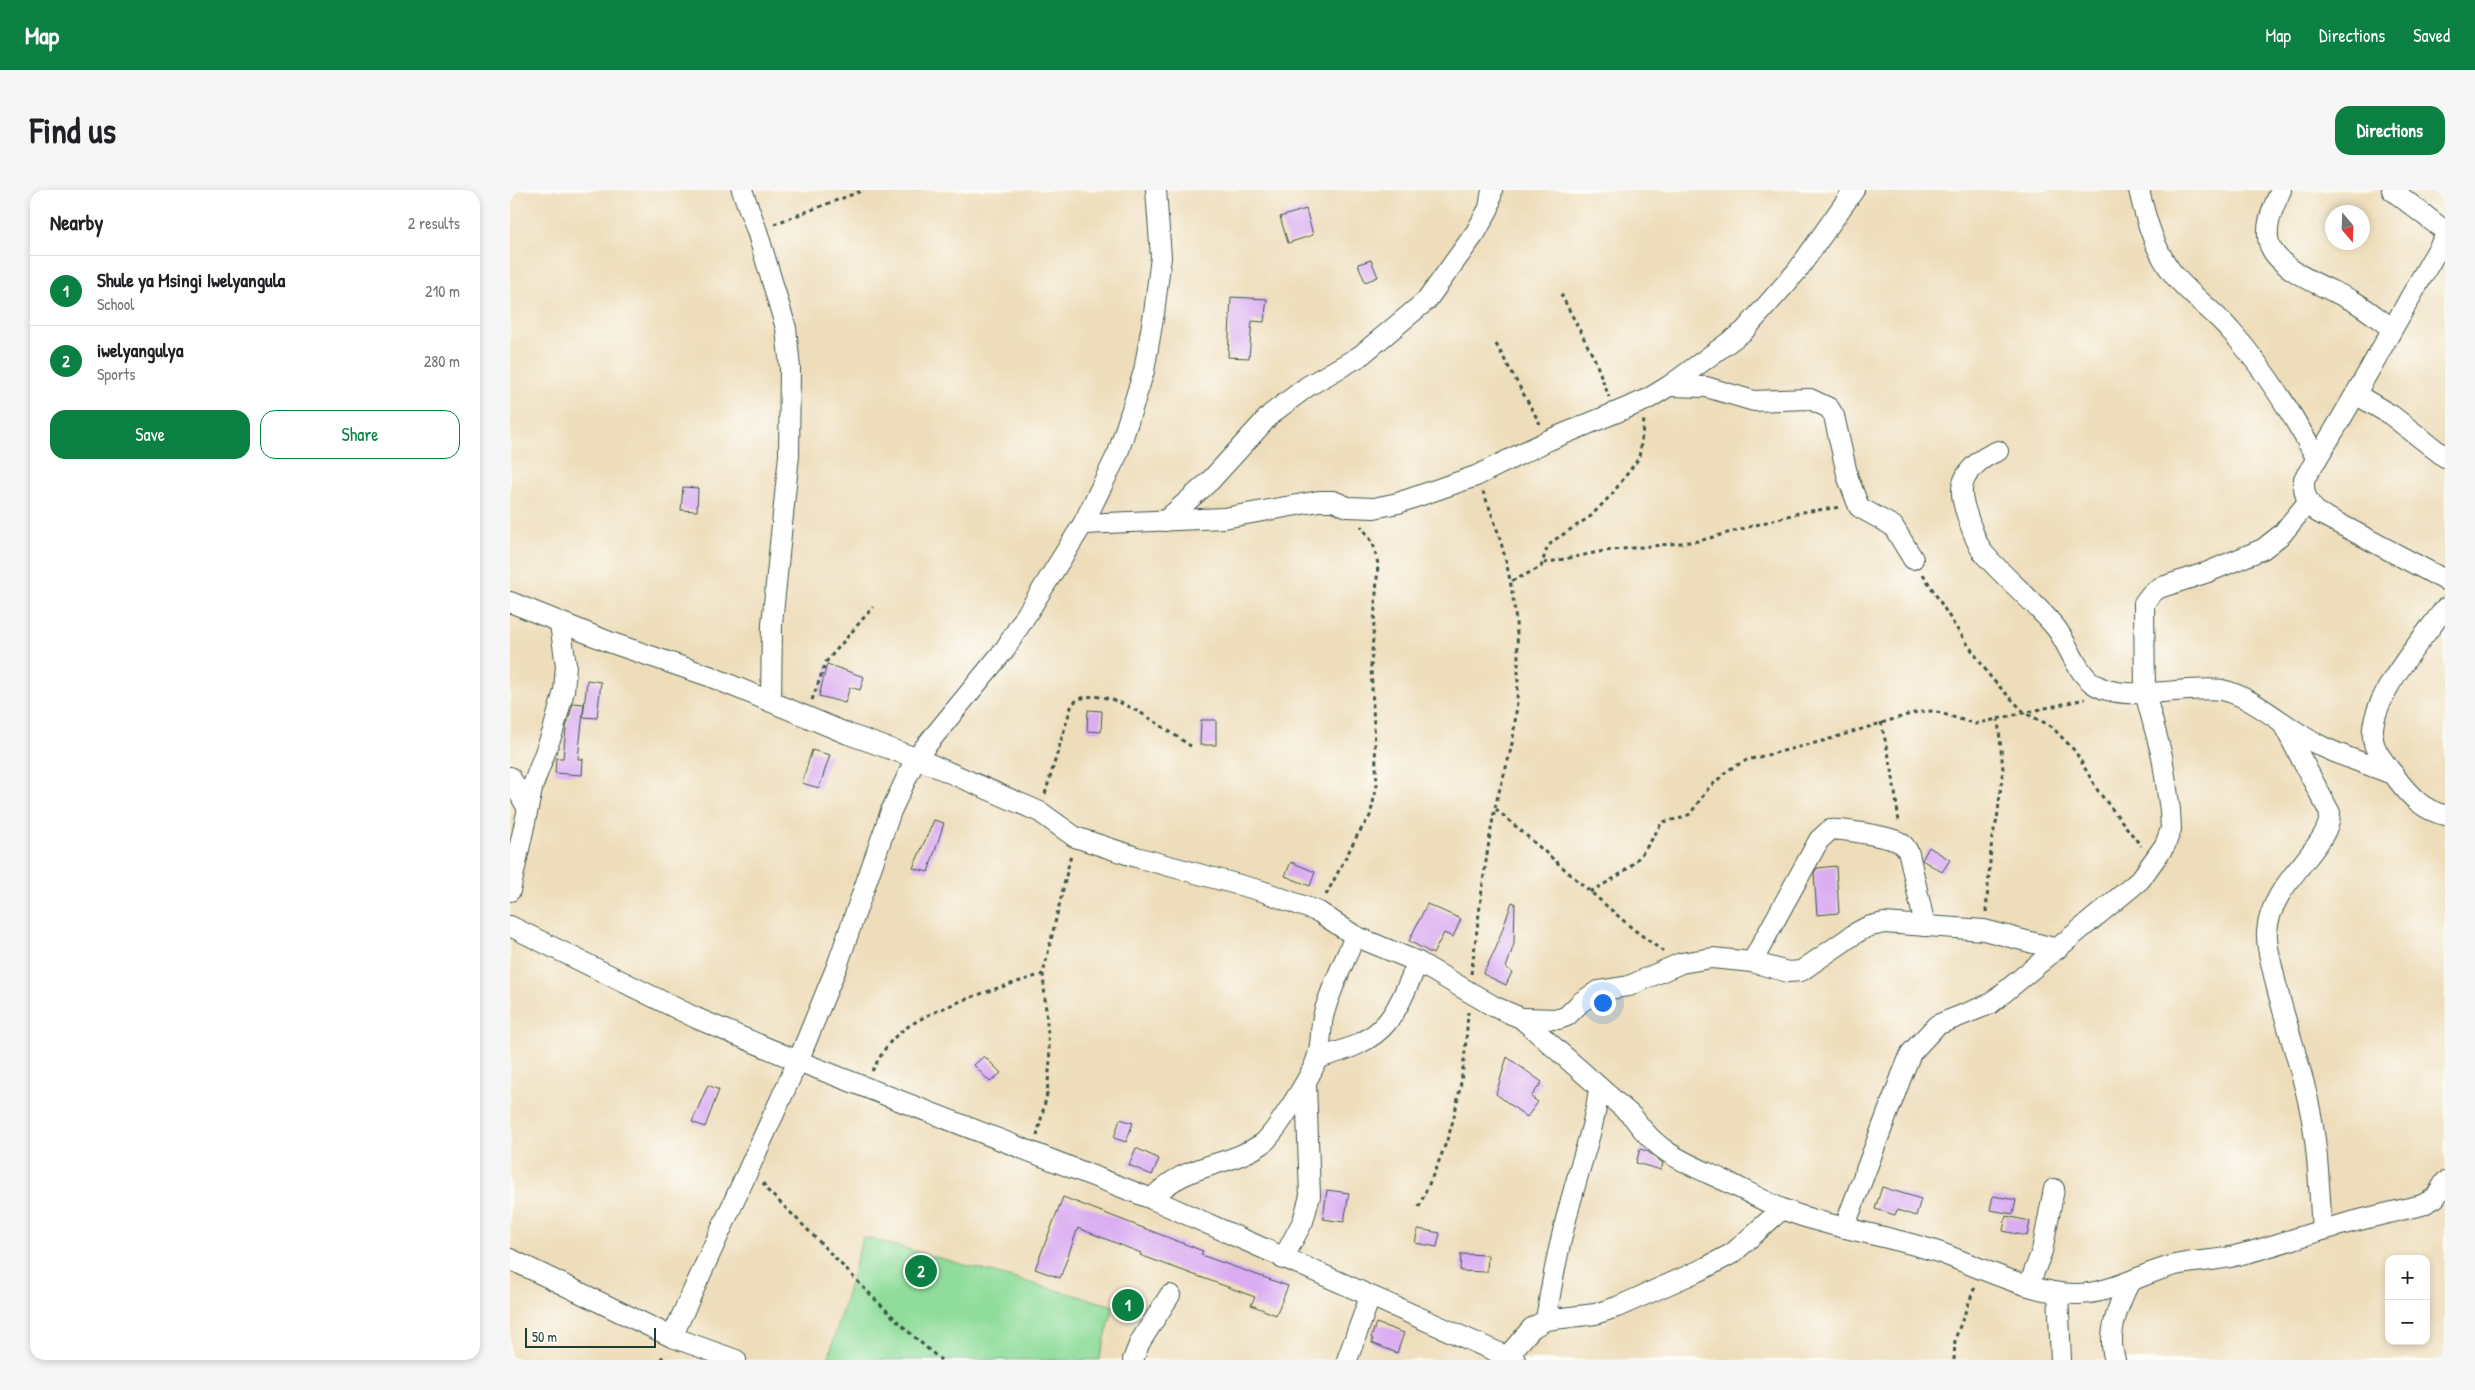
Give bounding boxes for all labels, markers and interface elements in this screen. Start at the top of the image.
text: Map [25,19,59,51]
text: Map [2266,23,2291,48]
text: Directions [2319,23,2385,48]
text: Saved [2413,23,2450,48]
button: Directions [2335,106,2445,155]
text: Find us [30,107,116,154]
north arrow [2325,205,2370,250]
text: Nearby [50,208,103,237]
text: 2 results [408,212,460,234]
text: Shule ya Msingi Iwelyangula [97,267,285,293]
text: 1 [63,280,69,302]
text: 210 m [425,280,460,302]
text: School [97,293,134,315]
text: iwelyangulya [97,337,183,363]
text: 2 [62,350,70,372]
text: 280 m [424,350,460,372]
text: Sports [97,363,135,385]
button: Save [50,410,250,459]
button: Share [260,410,460,459]
your location [1590,990,1616,1016]
pin: 2 [905,1252,937,1290]
map controls [2385,1255,2430,1345]
button: + [2385,1255,2430,1300]
pin: 1 [1112,1286,1144,1324]
button: − [2385,1300,2430,1345]
scale bar [525,1325,656,1348]
text: 50 m [532,1327,557,1346]

